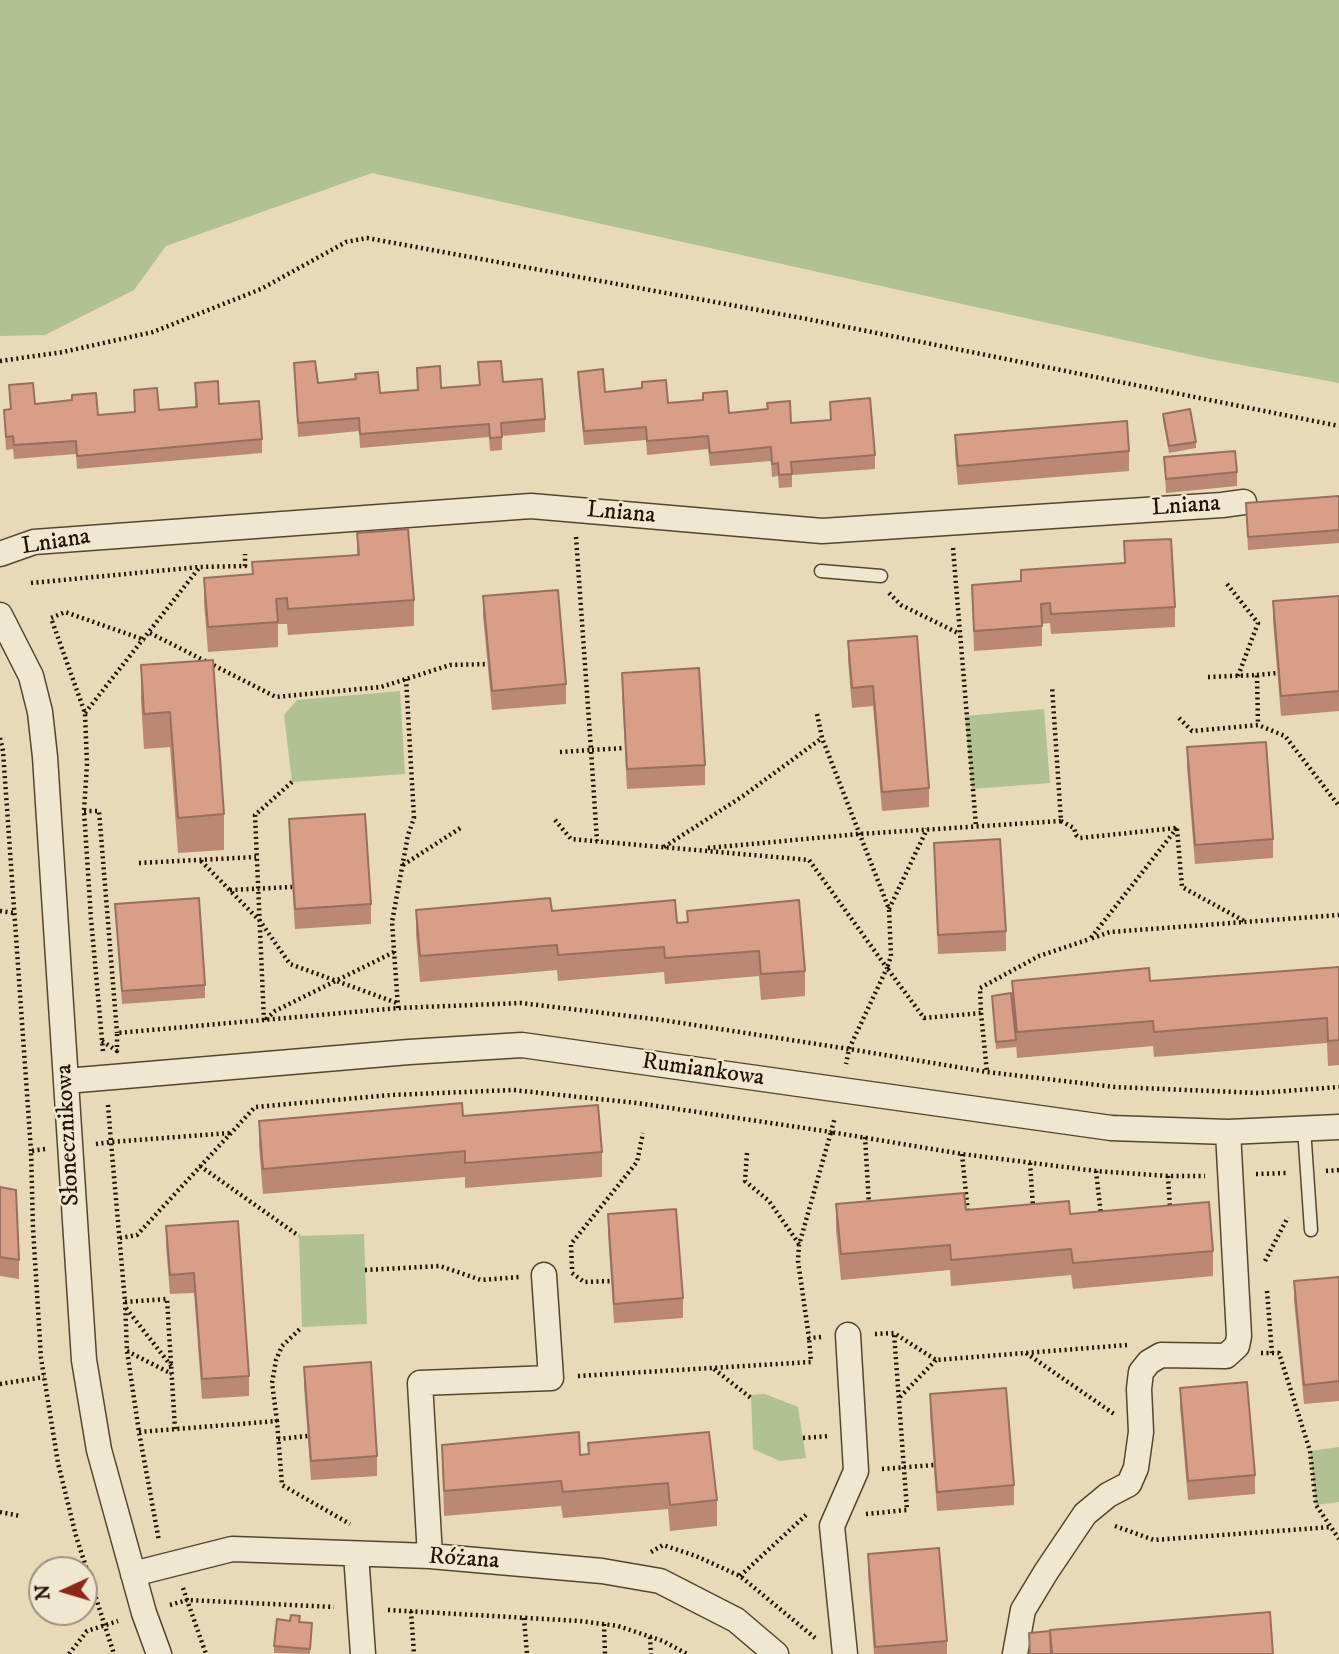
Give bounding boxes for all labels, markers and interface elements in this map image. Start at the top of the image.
street label: Lniana [1151,490,1221,524]
street label: Lniana [585,497,657,531]
street label: Lniana [20,523,92,563]
street label: Rumiankowa [640,1048,766,1094]
street label: Słonecznikowa [51,1063,87,1207]
street label: Różana [428,1543,500,1577]
north arrow [28,1556,98,1626]
text: N [32,1584,56,1601]

